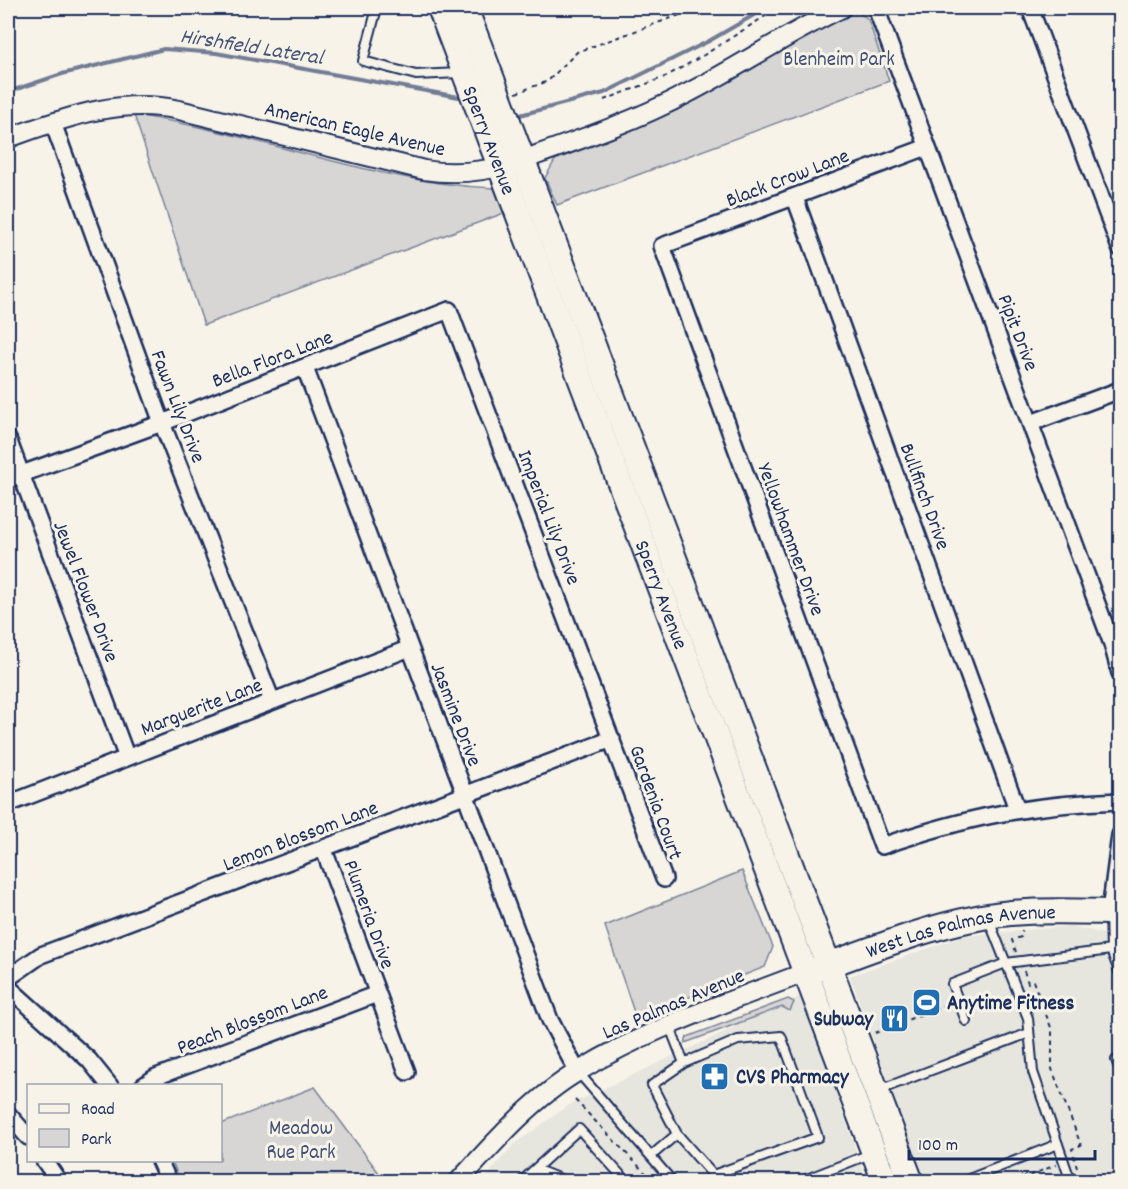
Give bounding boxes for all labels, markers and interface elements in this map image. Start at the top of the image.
water label: Hirshfield Lateral [178,22,327,75]
park label: Blenheim Park [783,46,895,76]
street label: Sperry Avenue [453,82,522,200]
street label: American Eagle Avenue [261,96,448,166]
street label: Black Crow Lane [722,143,854,217]
street label: Pipit Drive [988,290,1045,376]
street label: Bella Flora Lane [208,324,338,398]
street label: Fawn Lily Drive [141,346,211,468]
street label: Bullfinch Drive [890,439,956,555]
street label: Imperial Lily Drive [508,446,587,590]
street label: Yellowhammer Drive [748,460,831,621]
street label: Jewel Flower Drive [43,517,125,667]
street label: Sperry Avenue [625,536,694,654]
street label: Jasmine Drive [421,659,488,771]
street label: Marguerite Lane [137,672,267,746]
street label: Gardenia Court [620,742,689,865]
street label: Lemon Blossom Lane [219,794,383,881]
street label: Plumeria Drive [334,856,401,974]
street label: West Las Palmas Avenue [862,899,1056,968]
street label: Las Palmas Avenue [598,962,750,1049]
street label: Peach Blossom Lane [173,979,333,1064]
sports icon: Anytime Fitness [910,986,942,1018]
place label: Anytime Fitness [947,990,1074,1020]
restaurant icon: Subway [878,1002,910,1034]
place label: Subway [814,1006,874,1036]
pharmacy icon: CVS Pharmacy [699,1060,731,1092]
place label: CVS Pharmacy [736,1064,850,1094]
legend [27,1084,222,1162]
text: Road [81,1098,115,1123]
park label: Meadow Rue Park [266,1115,336,1169]
scale bar [909,1123,1095,1161]
text: Park [81,1128,112,1153]
text: 100 m [918,1134,958,1159]

